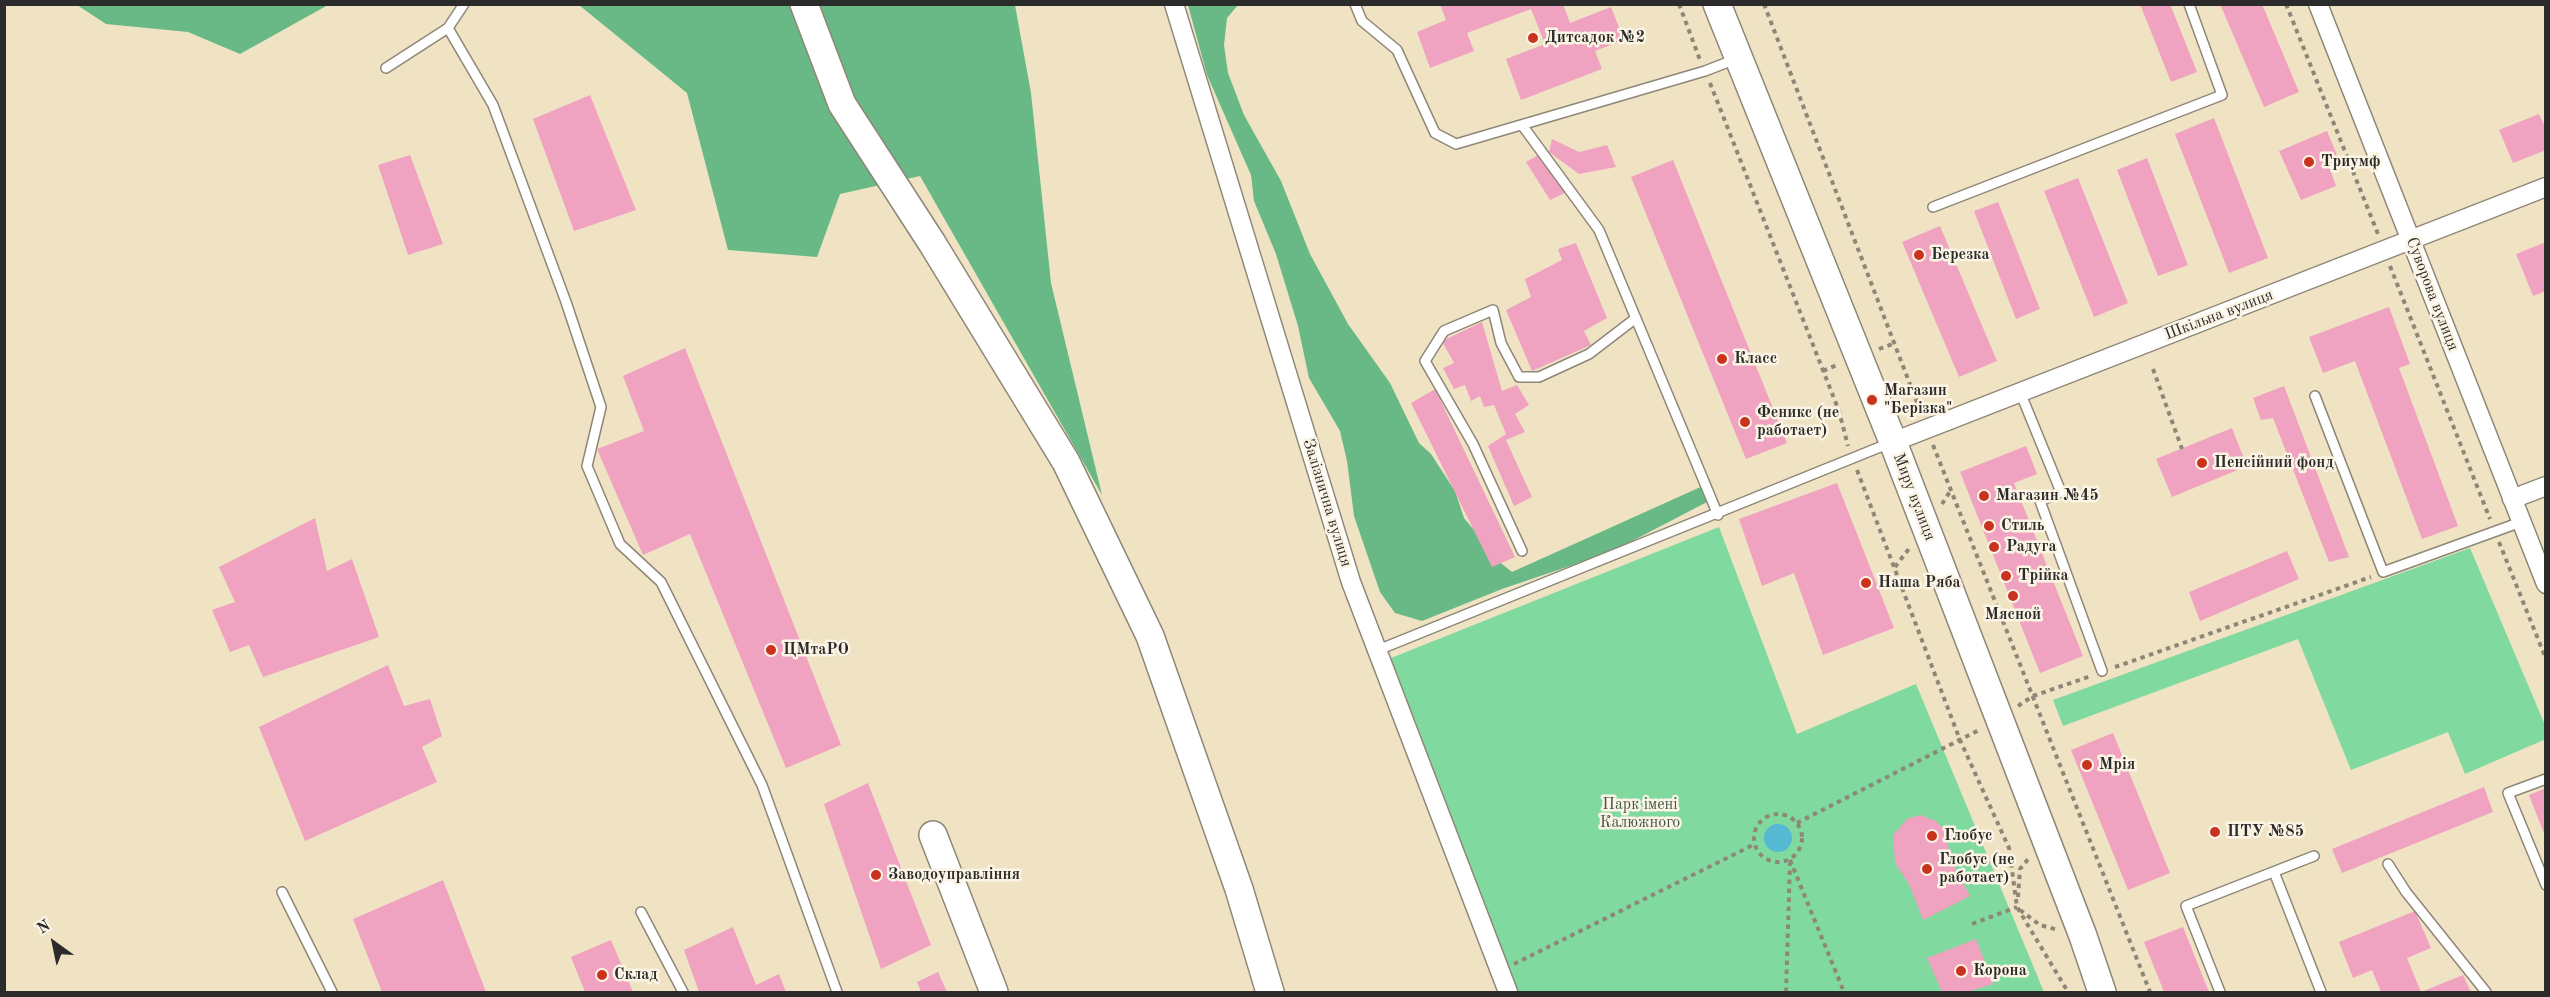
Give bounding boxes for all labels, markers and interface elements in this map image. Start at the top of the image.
place label: Дитсадок №2 [1545,28,1645,48]
marker: Дитсадок №2 [1526,31,1540,45]
place label: Триумф [2321,152,2380,172]
marker: Триумф [2302,155,2316,169]
street label: Суворова вулиця [2402,234,2462,354]
place label: Березка [1931,245,1990,265]
marker: Березка [1912,248,1926,262]
street label: Шкільна вулиця [2162,285,2276,345]
place label: Класс [1734,349,1777,369]
marker: Класс [1715,352,1729,366]
place label: Магазин "Берізка" [1884,381,1952,419]
marker: Магазин "Берізка" [1865,393,1879,407]
place label: Феникс (не работает) [1757,403,1839,441]
marker: Феникс (не работает) [1738,415,1752,429]
street label: Залізнична вулиця [1298,437,1356,569]
street label: Миру вулиця [1889,451,1939,543]
place label: Пенсійний фонд [2214,453,2334,473]
marker: Пенсійний фонд [2195,456,2209,470]
place label: Магазин №45 [1996,486,2099,506]
marker: Магазин №45 [1977,489,1991,503]
place label: Стиль [2001,516,2045,536]
marker: Стиль [1982,519,1996,533]
place label: Радуга [2006,537,2057,557]
marker: Радуга [1987,540,2001,554]
place label: Трійка [2018,566,2069,586]
marker: Трійка [1999,569,2013,583]
place label: Наша Ряба [1878,573,1961,593]
marker: Наша Ряба [1859,576,1873,590]
marker: Мясной [2006,589,2020,603]
place label: Мясной [1985,605,2041,625]
place label: ЦМтаРО [783,640,849,660]
marker: ЦМтаРО [764,643,778,657]
place label: Мрія [2099,755,2135,775]
marker: Мрія [2080,758,2094,772]
park label: Парк імені Калюжного [1600,795,1680,833]
place label: ПТУ №85 [2227,822,2304,842]
marker: ПТУ №85 [2208,825,2222,839]
place label: Глобус [1944,826,1993,846]
marker: Глобус [1925,829,1939,843]
place label: Глобус (не работает) [1939,850,2015,888]
marker: Глобус (не работает) [1920,862,1934,876]
place label: Заводоуправління [888,865,1020,885]
marker: Заводоуправління [869,868,883,882]
north arrow [24,913,84,973]
text: N [35,918,54,938]
place label: Корона [1973,961,2027,981]
marker: Корона [1954,964,1968,978]
place label: Склад [614,965,658,985]
marker: Склад [595,968,609,982]

